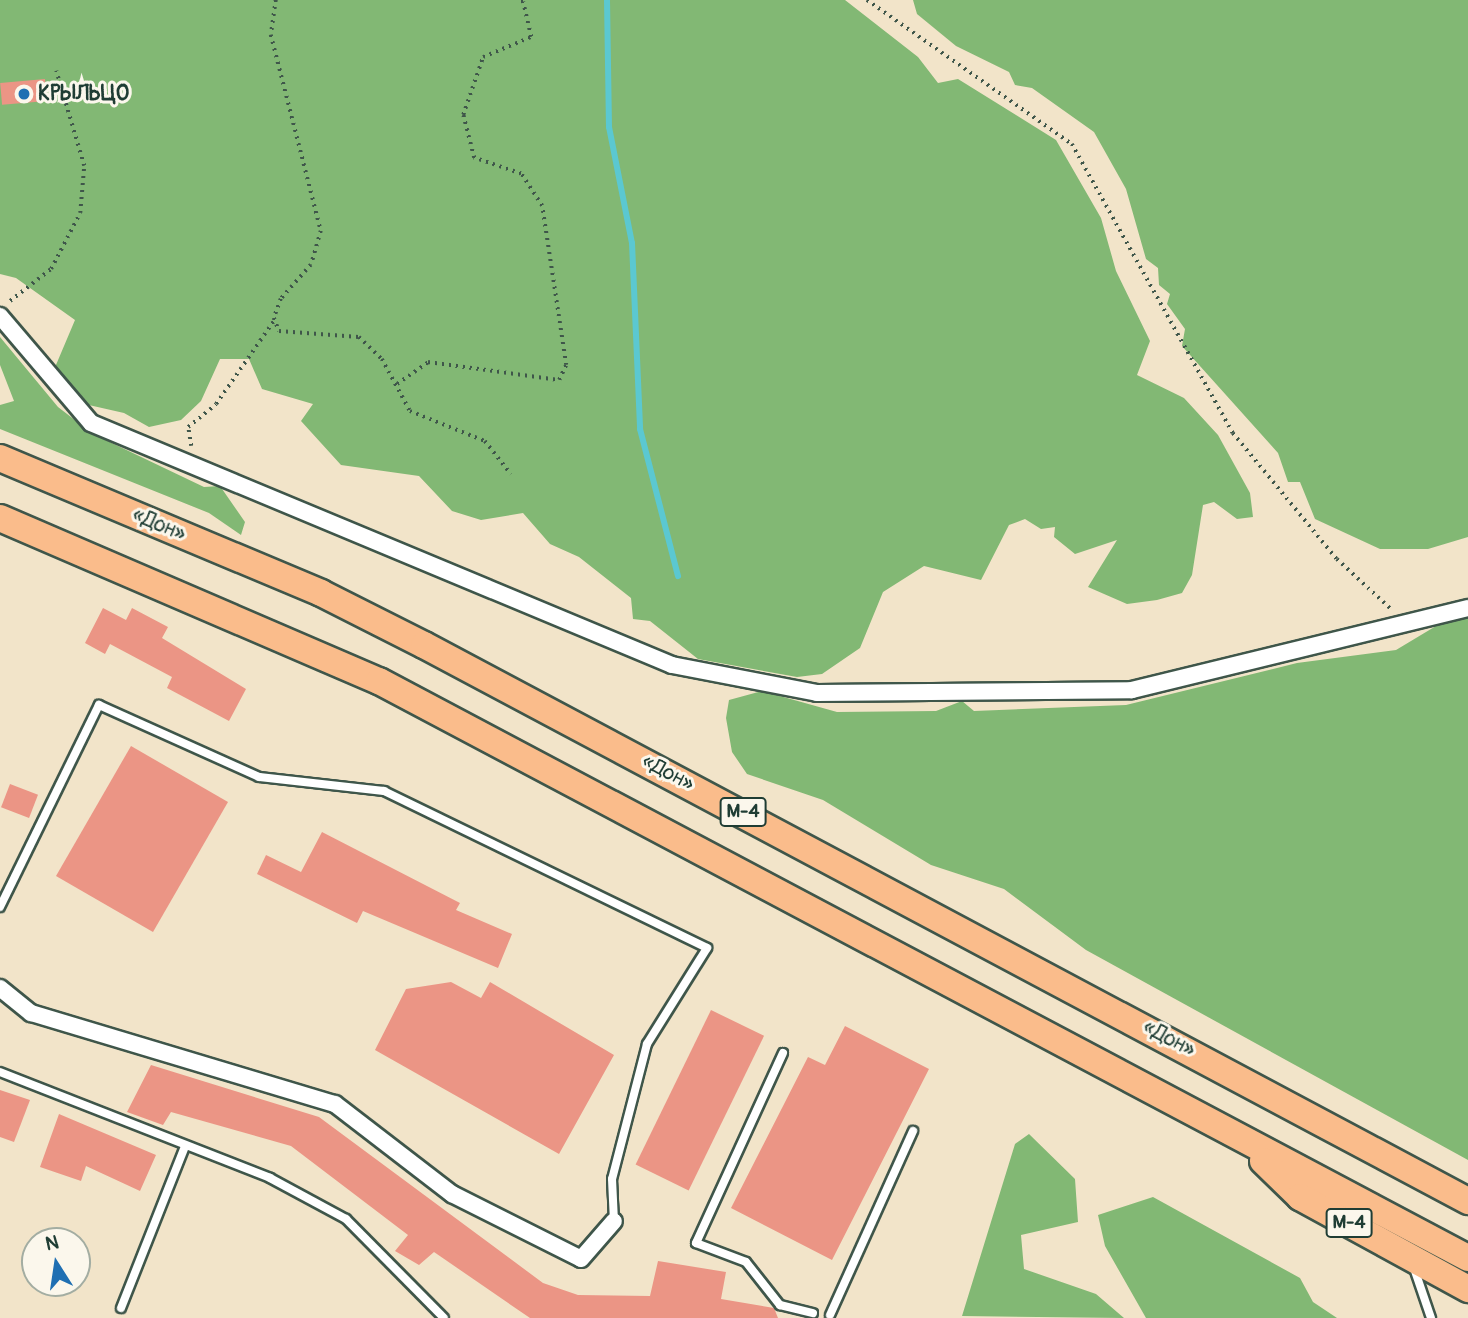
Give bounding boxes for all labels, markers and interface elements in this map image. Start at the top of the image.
place label: КРЫЛЬЦО [38,81,129,107]
marker: КРЫЛЬЦО [16,86,32,102]
street label: «Дон» [129,503,189,547]
street label: «Дон» [638,749,698,797]
road number: М-4 [718,796,768,828]
street label: «Дон» [1139,1015,1199,1063]
road number: М-4 [1324,1208,1374,1238]
north arrow [21,1227,91,1297]
text: N [43,1230,61,1256]

